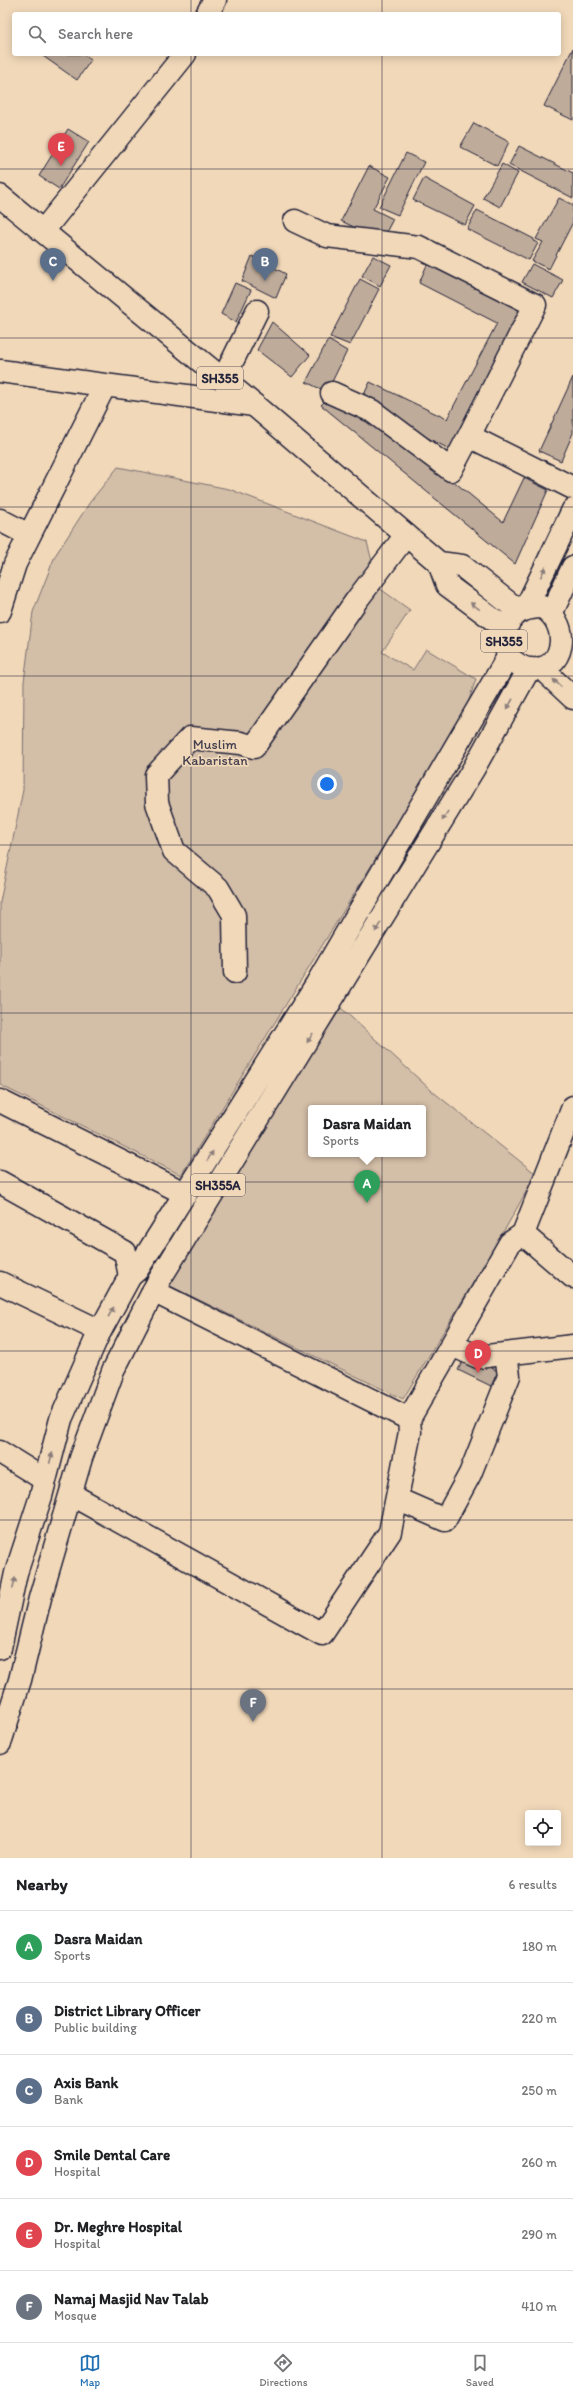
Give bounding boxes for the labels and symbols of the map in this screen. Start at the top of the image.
pin: E [48,133,74,166]
pin: C [40,248,66,281]
pin: B [252,248,278,281]
road number: SH355 [197,367,243,389]
one-way arrow [540,567,546,578]
one-way arrow [469,602,480,610]
road number: SH355 [481,630,527,652]
one-way arrow [552,678,562,688]
one-way arrow [507,698,514,709]
park label: Muslim Kabaristan [182,736,248,769]
your location [317,774,337,794]
one-way arrow [441,811,449,821]
one-way arrow [374,921,381,933]
one-way arrow [306,1032,313,1044]
one-way arrow [206,1150,213,1162]
pin: A [354,1170,380,1203]
road number: SH355A [191,1174,245,1196]
one-way arrow [107,1306,114,1318]
pin: D [465,1340,491,1373]
one-way arrow [48,1452,54,1464]
one-way arrow [12,1577,18,1589]
pin: F [240,1689,266,1722]

